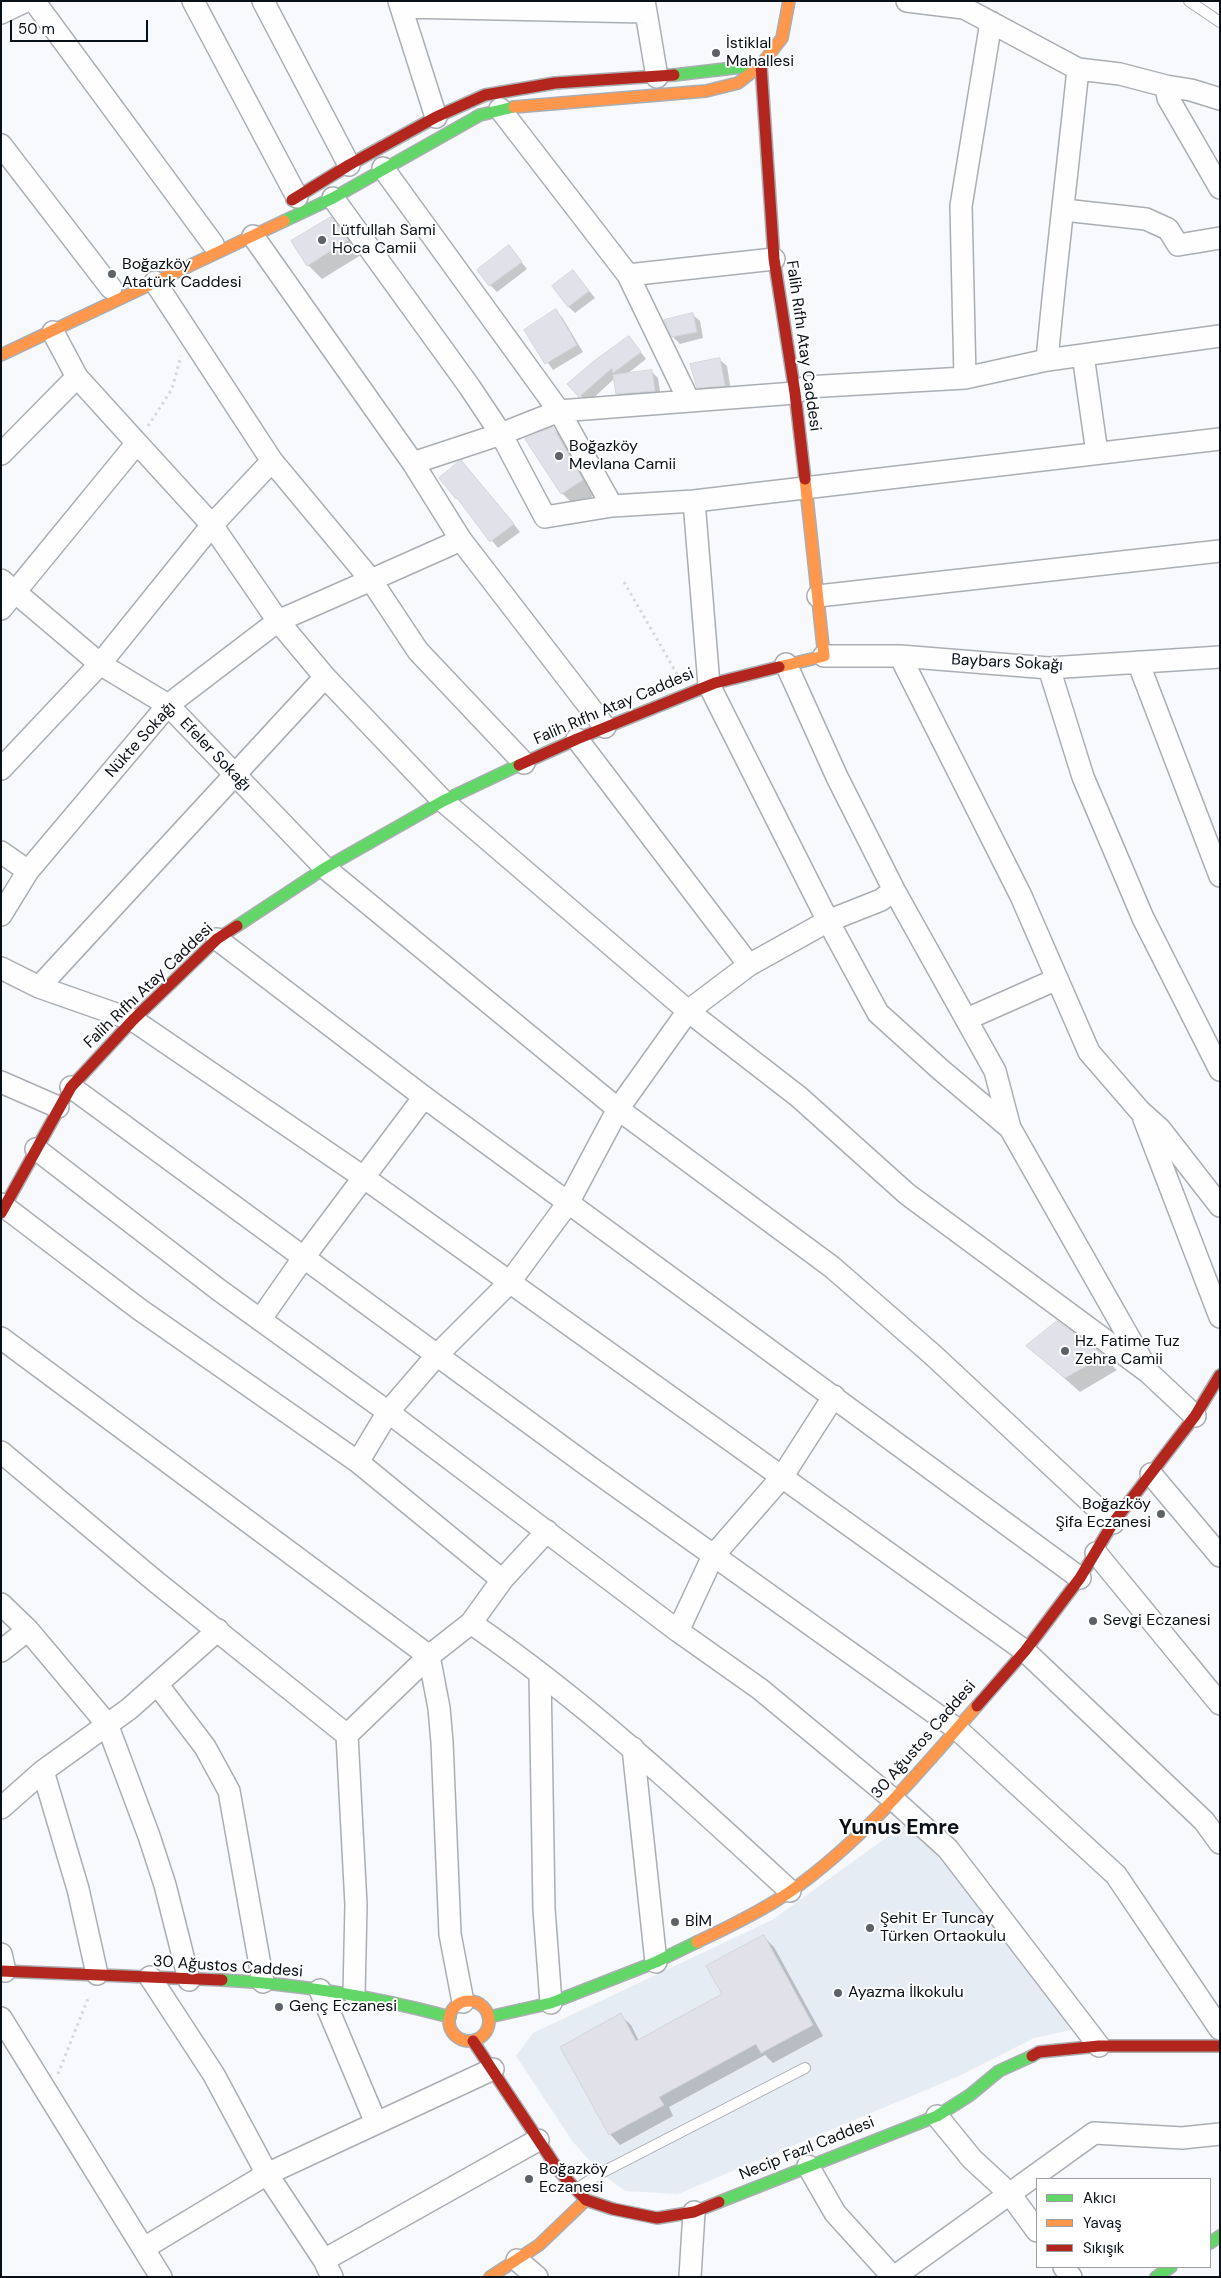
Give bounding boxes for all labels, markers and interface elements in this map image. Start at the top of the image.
scale bar [12,10,150,42]
text: 50 m [18,19,55,39]
place label: İstiklal Mahallesi [726,34,794,72]
marker: İstiklal Mahallesi [710,47,722,59]
place label: Lütfullah Sami Hoca Camii [332,221,436,259]
marker: Lütfullah Sami Hoca Camii [316,234,328,246]
place label: Boğazköy Atatürk Caddesi [122,255,242,293]
street label: Falih Rıfhı Atay Caddesi [782,259,824,433]
marker: Boğazköy Atatürk Caddesi [106,268,118,280]
place label: Boğazköy Mevlana Camii [569,437,676,475]
marker: Boğazköy Mevlana Camii [553,450,565,462]
street label: Baybars Sokağı [951,650,1063,676]
street label: Falih Rıfhı Atay Caddesi [531,665,697,749]
street label: Nükte Sokağı [102,698,180,782]
street label: Efeler Sokağı [175,715,255,795]
street label: Falih Rıfhı Atay Caddesi [80,919,218,1053]
place label: Hz. Fatime Tuz Zehra Camii [1075,1332,1180,1370]
marker: Hz. Fatime Tuz Zehra Camii [1059,1345,1071,1357]
place label: Boğazköy Şifa Eczanesi [1055,1495,1151,1533]
marker: Boğazköy Şifa Eczanesi [1155,1508,1167,1520]
place label: Sevgi Eczanesi [1103,1611,1211,1631]
marker: Sevgi Eczanesi [1087,1615,1099,1627]
street label: 30 Ağustos Caddesi [868,1677,980,1803]
district label: Yunus Emre [839,1815,959,1841]
place label: Şehit Er Tuncay Türken Ortaokulu [880,1909,1006,1947]
place label: BİM [685,1912,712,1932]
marker: BİM [669,1916,681,1928]
marker: Şehit Er Tuncay Türken Ortaokulu [864,1922,876,1934]
street label: 30 Ağustos Caddesi [152,1952,304,1982]
place label: Ayazma İlkokulu [848,1983,964,2003]
marker: Ayazma İlkokulu [832,1987,844,1999]
place label: Genç Eczanesi [289,1997,397,2017]
marker: Genç Eczanesi [273,2001,285,2013]
street label: Necip Fazıl Caddesi [737,2113,877,2185]
place label: Boğazköy Eczanesi [539,2160,608,2198]
marker: Boğazköy Eczanesi [523,2173,535,2185]
legend [1036,2178,1211,2268]
text: Akıcı [1083,2188,1116,2208]
text: Yavaş [1083,2213,1122,2233]
text: Sıkışık [1083,2238,1124,2258]

